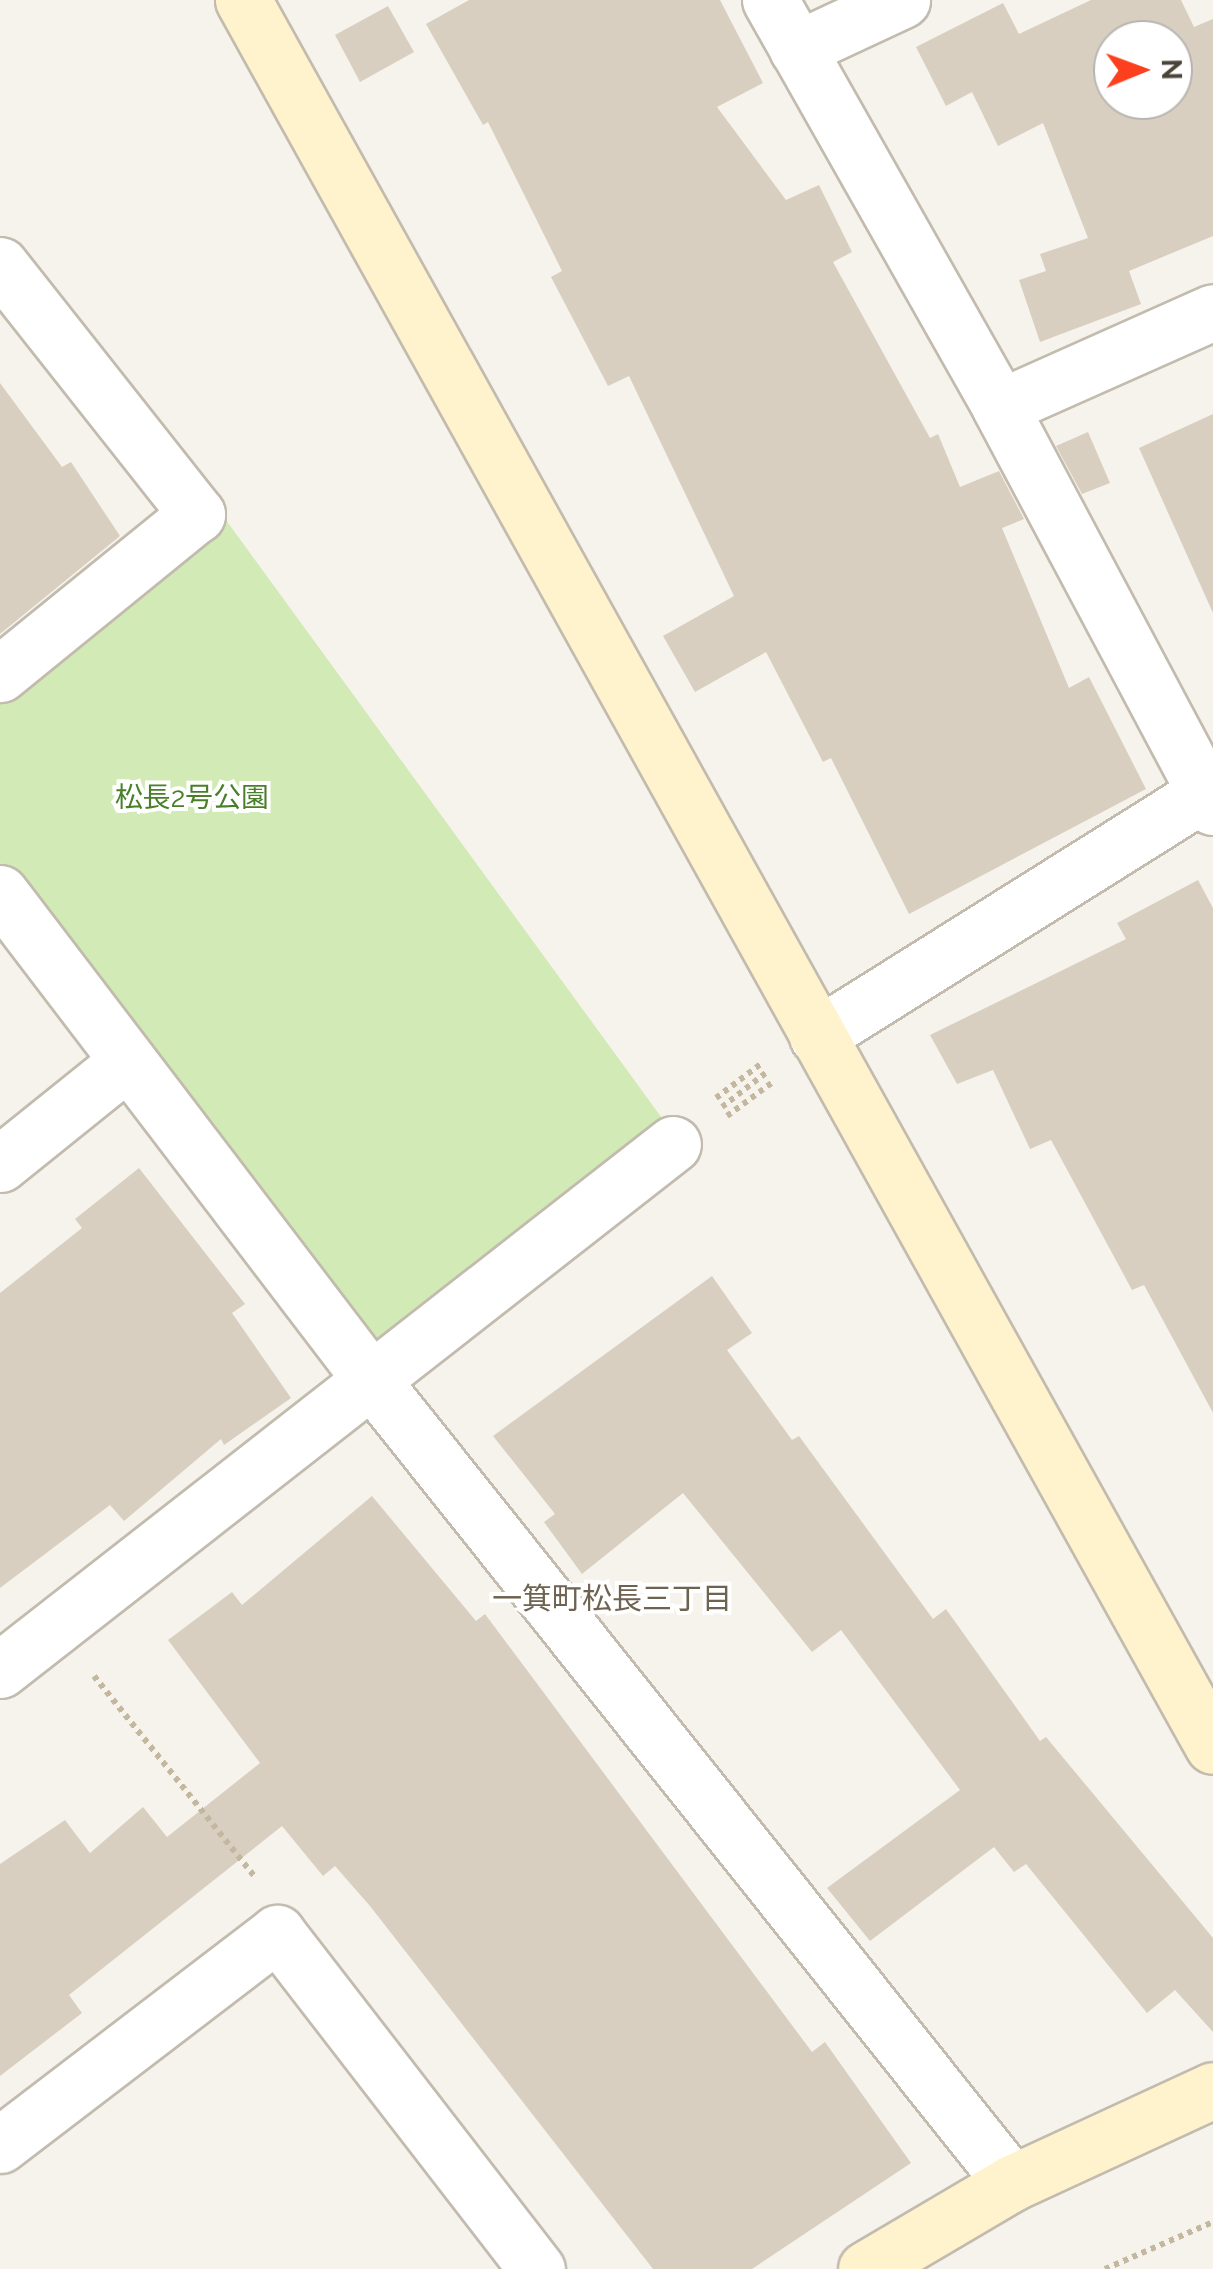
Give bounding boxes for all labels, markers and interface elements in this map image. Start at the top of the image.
north arrow [1093,20,1193,120]
text: N [1155,59,1188,80]
park label: 松長2号公園 [115,781,269,815]
district label: 一箕町松長三丁目 [492,1581,732,1617]

